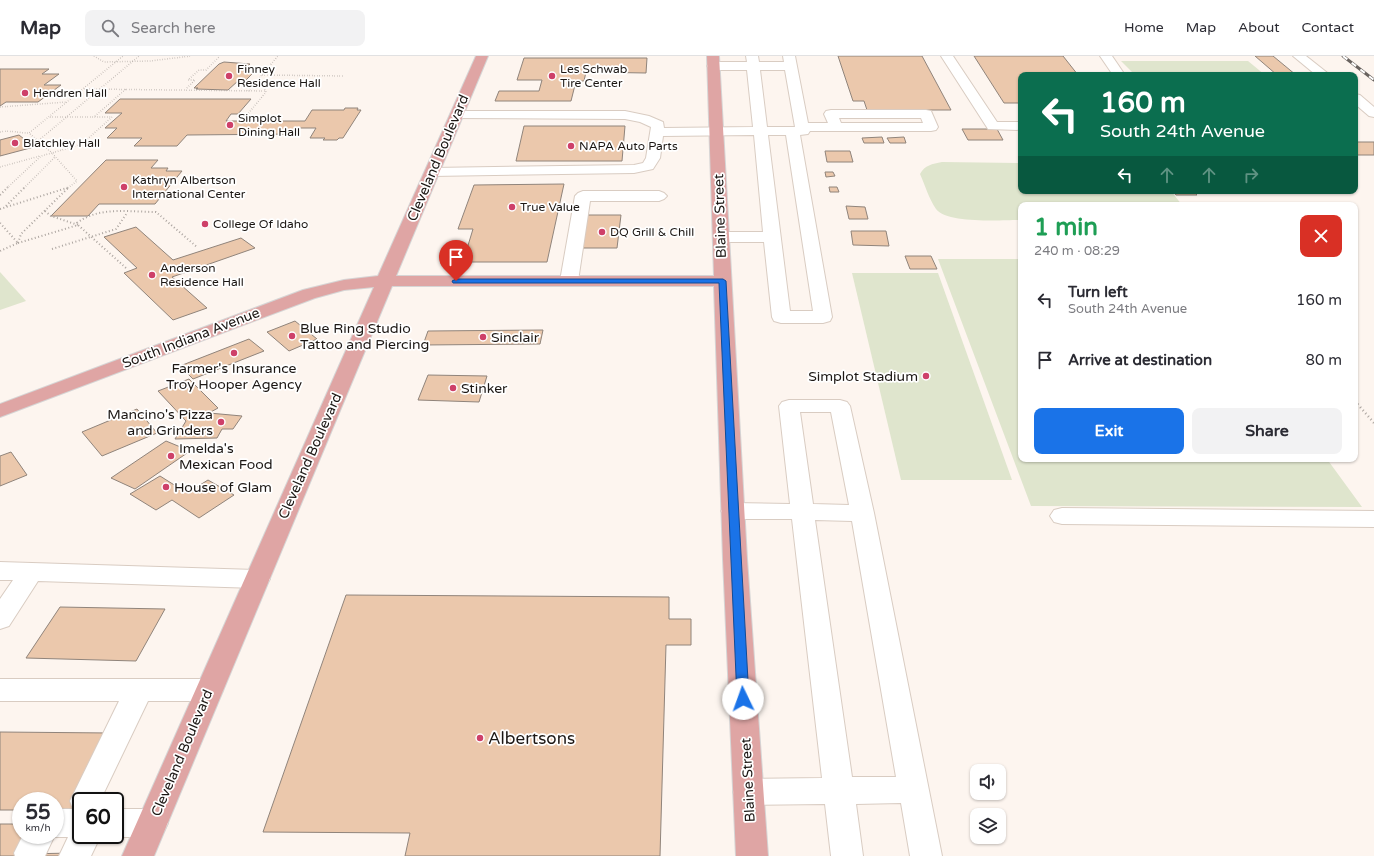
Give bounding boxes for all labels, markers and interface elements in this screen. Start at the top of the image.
search box [85,10,365,46]
text: Map [20,17,61,39]
icon: search [99,17,121,39]
text: Search here [131,19,215,37]
text: Home [1124,19,1164,36]
text: Map [1186,19,1216,36]
text: About [1238,19,1280,36]
text: Contact [1302,19,1354,36]
place label: Finney Residence Hall [237,62,321,90]
place label: Les Schwab Tire Center [560,62,627,90]
marker: Finney Residence Hall [224,71,234,81]
marker: Les Schwab Tire Center [547,71,557,81]
place label: Hendren Hall [33,86,107,100]
text: 160 m [1100,86,1186,120]
marker: Hendren Hall [20,88,30,98]
icon: left [1034,88,1086,140]
street label: Cleveland Boulevard [404,92,472,224]
place label: Simplot Dining Hall [238,111,300,139]
marker: Simplot Dining Hall [225,120,235,130]
text: South 24th Avenue [1100,120,1265,142]
place label: Blatchley Hall [23,136,100,150]
marker: Blatchley Hall [10,138,20,148]
place label: NAPA Auto Parts [579,139,678,153]
marker: NAPA Auto Parts [566,141,576,151]
icon: left [1114,164,1136,186]
icon: ahead [1156,164,1178,186]
icon: ahead [1198,164,1220,186]
icon: right [1240,164,1262,186]
place label: Kathryn Albertson International Center [132,173,246,201]
street label: Blaine Street [710,173,730,259]
marker: Kathryn Albertson International Center [119,182,129,192]
place label: True Value [520,200,580,214]
marker: True Value [507,202,517,212]
text: 1 min [1034,213,1098,242]
button: close [1300,215,1342,257]
place label: College Of Idaho [213,217,308,231]
marker: College Of Idaho [200,219,210,229]
place label: DQ Grill & Chill [610,225,694,239]
marker: DQ Grill & Chill [597,227,607,237]
pin [439,240,473,281]
text: 240 m · 08:29 [1034,243,1120,259]
icon: arrive [445,246,467,268]
place label: Anderson Residence Hall [160,261,244,289]
marker: Anderson Residence Hall [147,270,157,280]
text: Turn left [1068,283,1128,301]
icon: left [1034,289,1056,311]
text: 160 m [1296,291,1342,309]
text: South 24th Avenue [1068,301,1187,317]
street label: South Indiana Avenue [120,304,262,372]
place label: Blue Ring Studio Tattoo and Piercing [300,320,429,353]
place label: Sinclair [491,329,540,346]
marker: Blue Ring Studio Tattoo and Piercing [287,331,297,341]
marker: Sinclair [478,332,488,342]
marker: Farmer's Insurance Troy Hooper Agency [229,348,239,358]
icon: arrive [1034,349,1056,371]
text: Arrive at destination [1068,351,1212,369]
text: 80 m [1305,351,1342,369]
place label: Farmer's Insurance Troy Hooper Agency [166,360,303,393]
place label: Simplot Stadium [808,368,918,385]
marker: Simplot Stadium [921,371,931,381]
place label: Stinker [461,380,508,397]
marker: Stinker [448,383,458,393]
street label: Cleveland Boulevard [275,390,345,522]
place label: Mancino's Pizza and Grinders [107,406,213,439]
button: Exit [1034,408,1184,454]
button: Share [1192,408,1342,454]
marker: Mancino's Pizza and Grinders [216,417,226,427]
place label: Imelda's Mexican Food [179,440,273,473]
marker: Imelda's Mexican Food [166,451,176,461]
place label: House of Glam [174,479,272,496]
marker: House of Glam [161,482,171,492]
position arrow [722,678,764,720]
street label: Cleveland Boulevard [148,687,216,819]
place label: Albertsons [488,728,575,749]
marker: Albertsons [475,733,485,743]
street label: Blaine Street [737,737,759,823]
map controls [970,764,1006,844]
button: sound [970,764,1006,800]
speed limit sign: 60 [72,792,124,844]
text: 55 [25,801,51,825]
button: layers [970,808,1006,844]
text: km/h [25,822,51,834]

